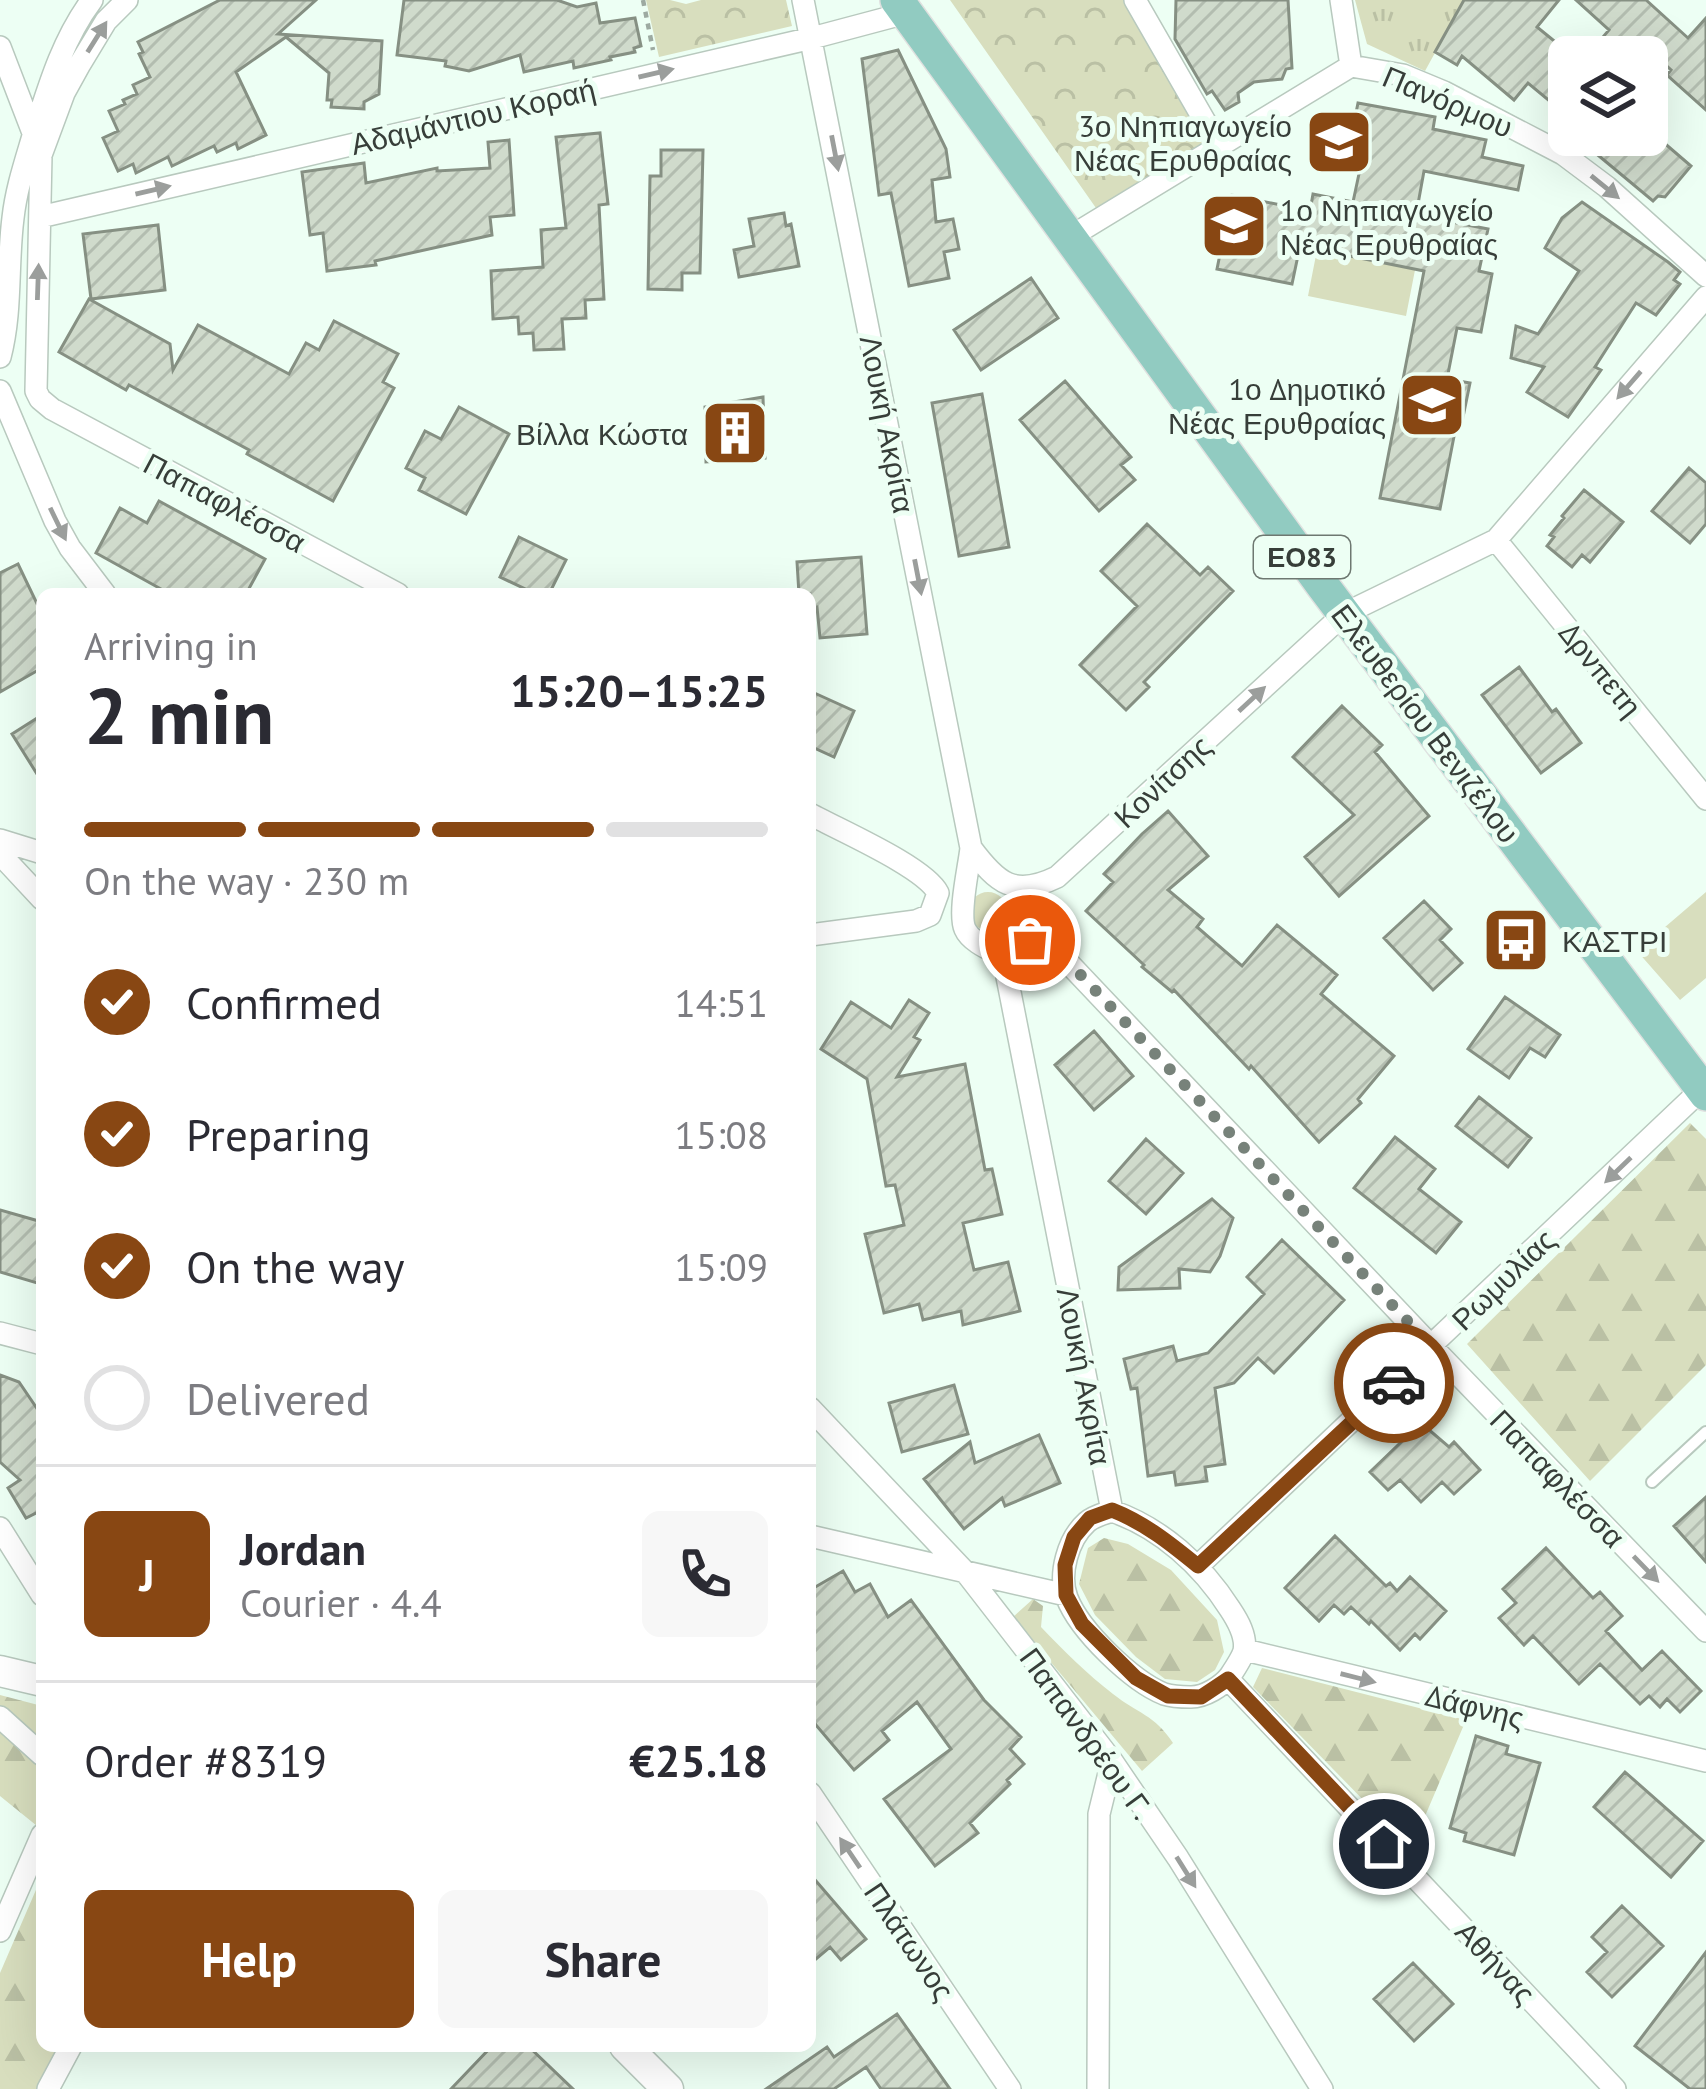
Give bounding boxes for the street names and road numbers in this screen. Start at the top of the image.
street label: Πανόρμου [1377,56,1519,146]
street label: Αδαμάντιου Κοραή [347,69,599,163]
street label: Λουκή Ακρίτα [852,332,924,516]
street label: Παπαφλέσσα [137,443,313,561]
road number: ΕΟ83 [1254,536,1350,578]
street label: Ελευθερίου Βενιζέλου [1323,596,1529,850]
street label: Δρνπετη [1551,614,1651,724]
street label: Κονίτσης [1105,726,1219,836]
street label: Ρωμυλίας [1443,1220,1563,1338]
street label: Λουκή Ακρίτα [1049,1284,1121,1468]
street label: Παπαφλέσσα [1482,1400,1634,1556]
street label: Παπανδρέου Γ. [1012,1640,1162,1826]
street label: Δάφνης [1422,1675,1528,1737]
street label: Πλάτωνος [856,1874,964,2008]
street label: Αθήνας [1448,1912,1544,2012]

